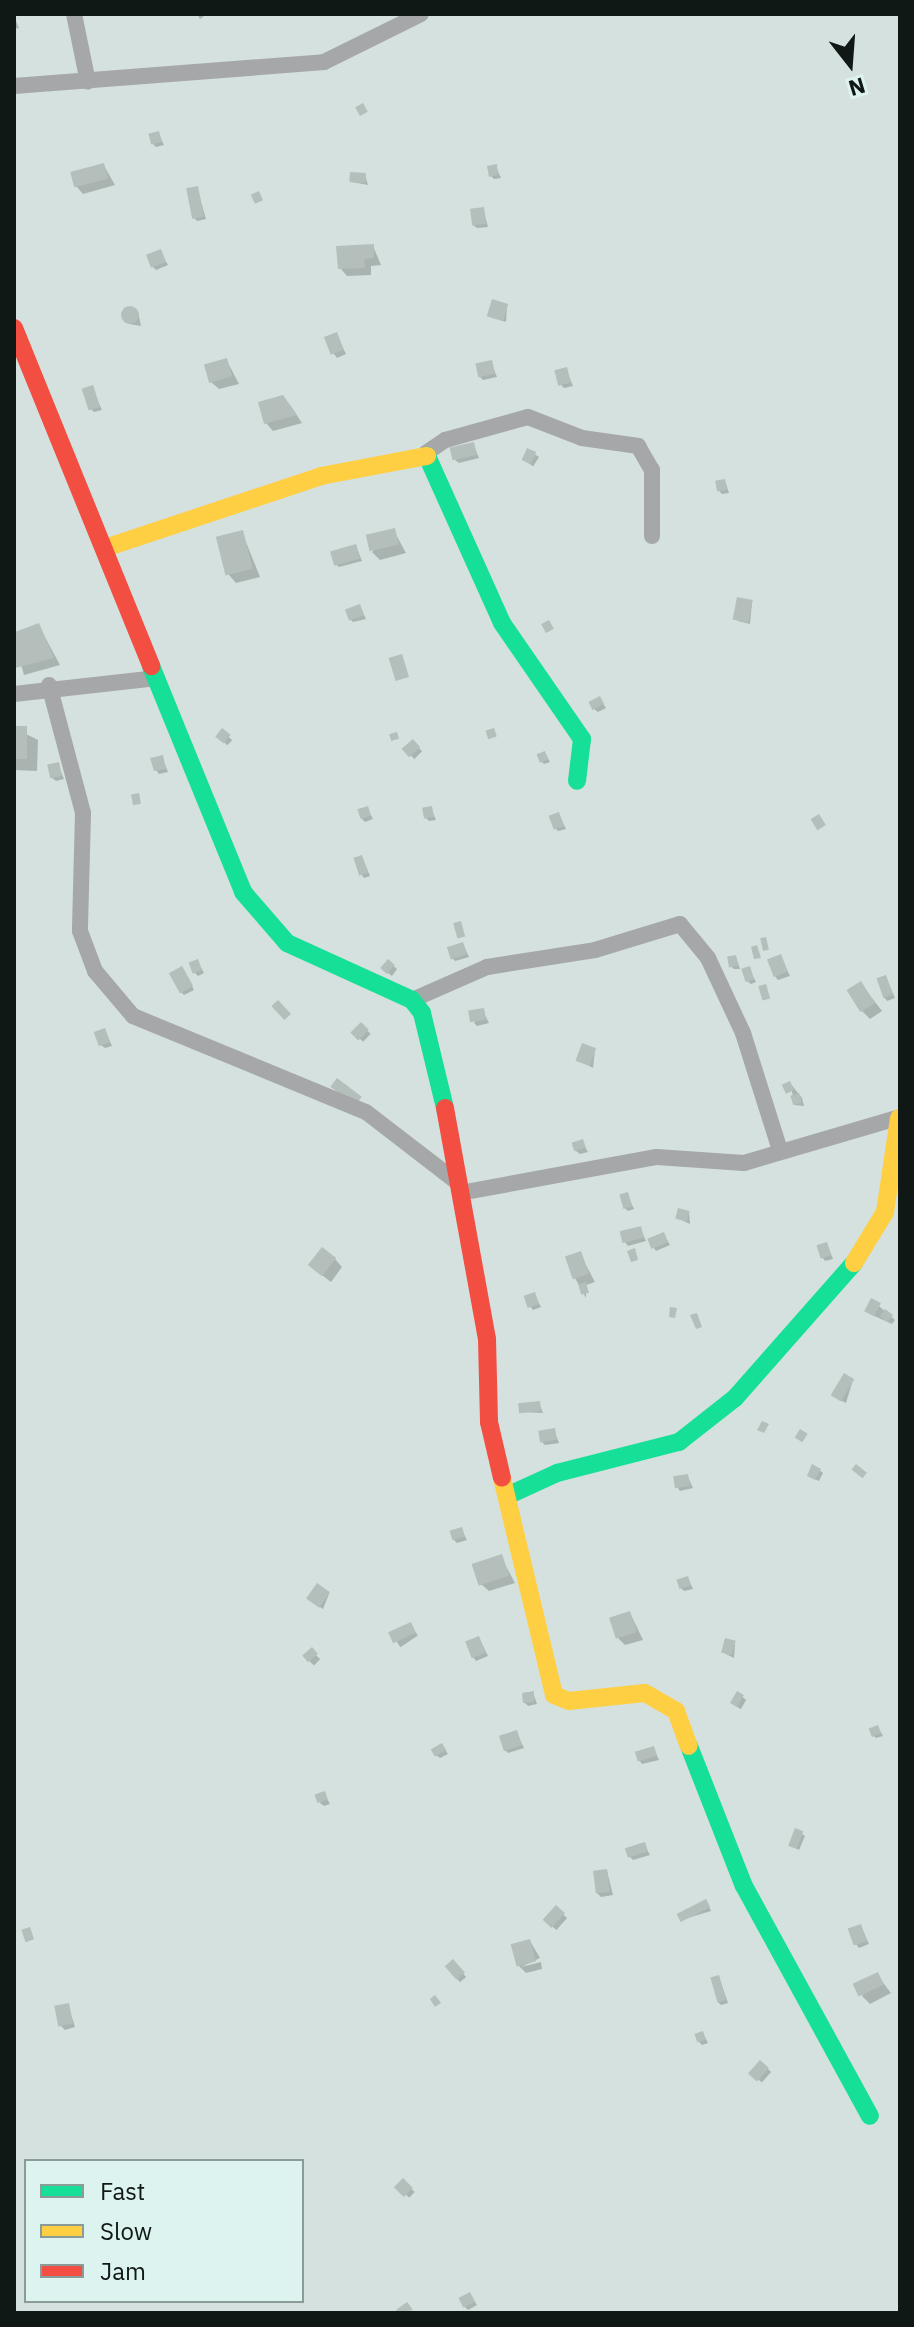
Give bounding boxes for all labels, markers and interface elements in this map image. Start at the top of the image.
north arrow [810,24,890,104]
text: N [845,71,869,104]
legend [24,2159,304,2303]
text: Fast [100,2175,145,2207]
text: Slow [100,2215,152,2247]
text: Jam [100,2255,146,2287]

